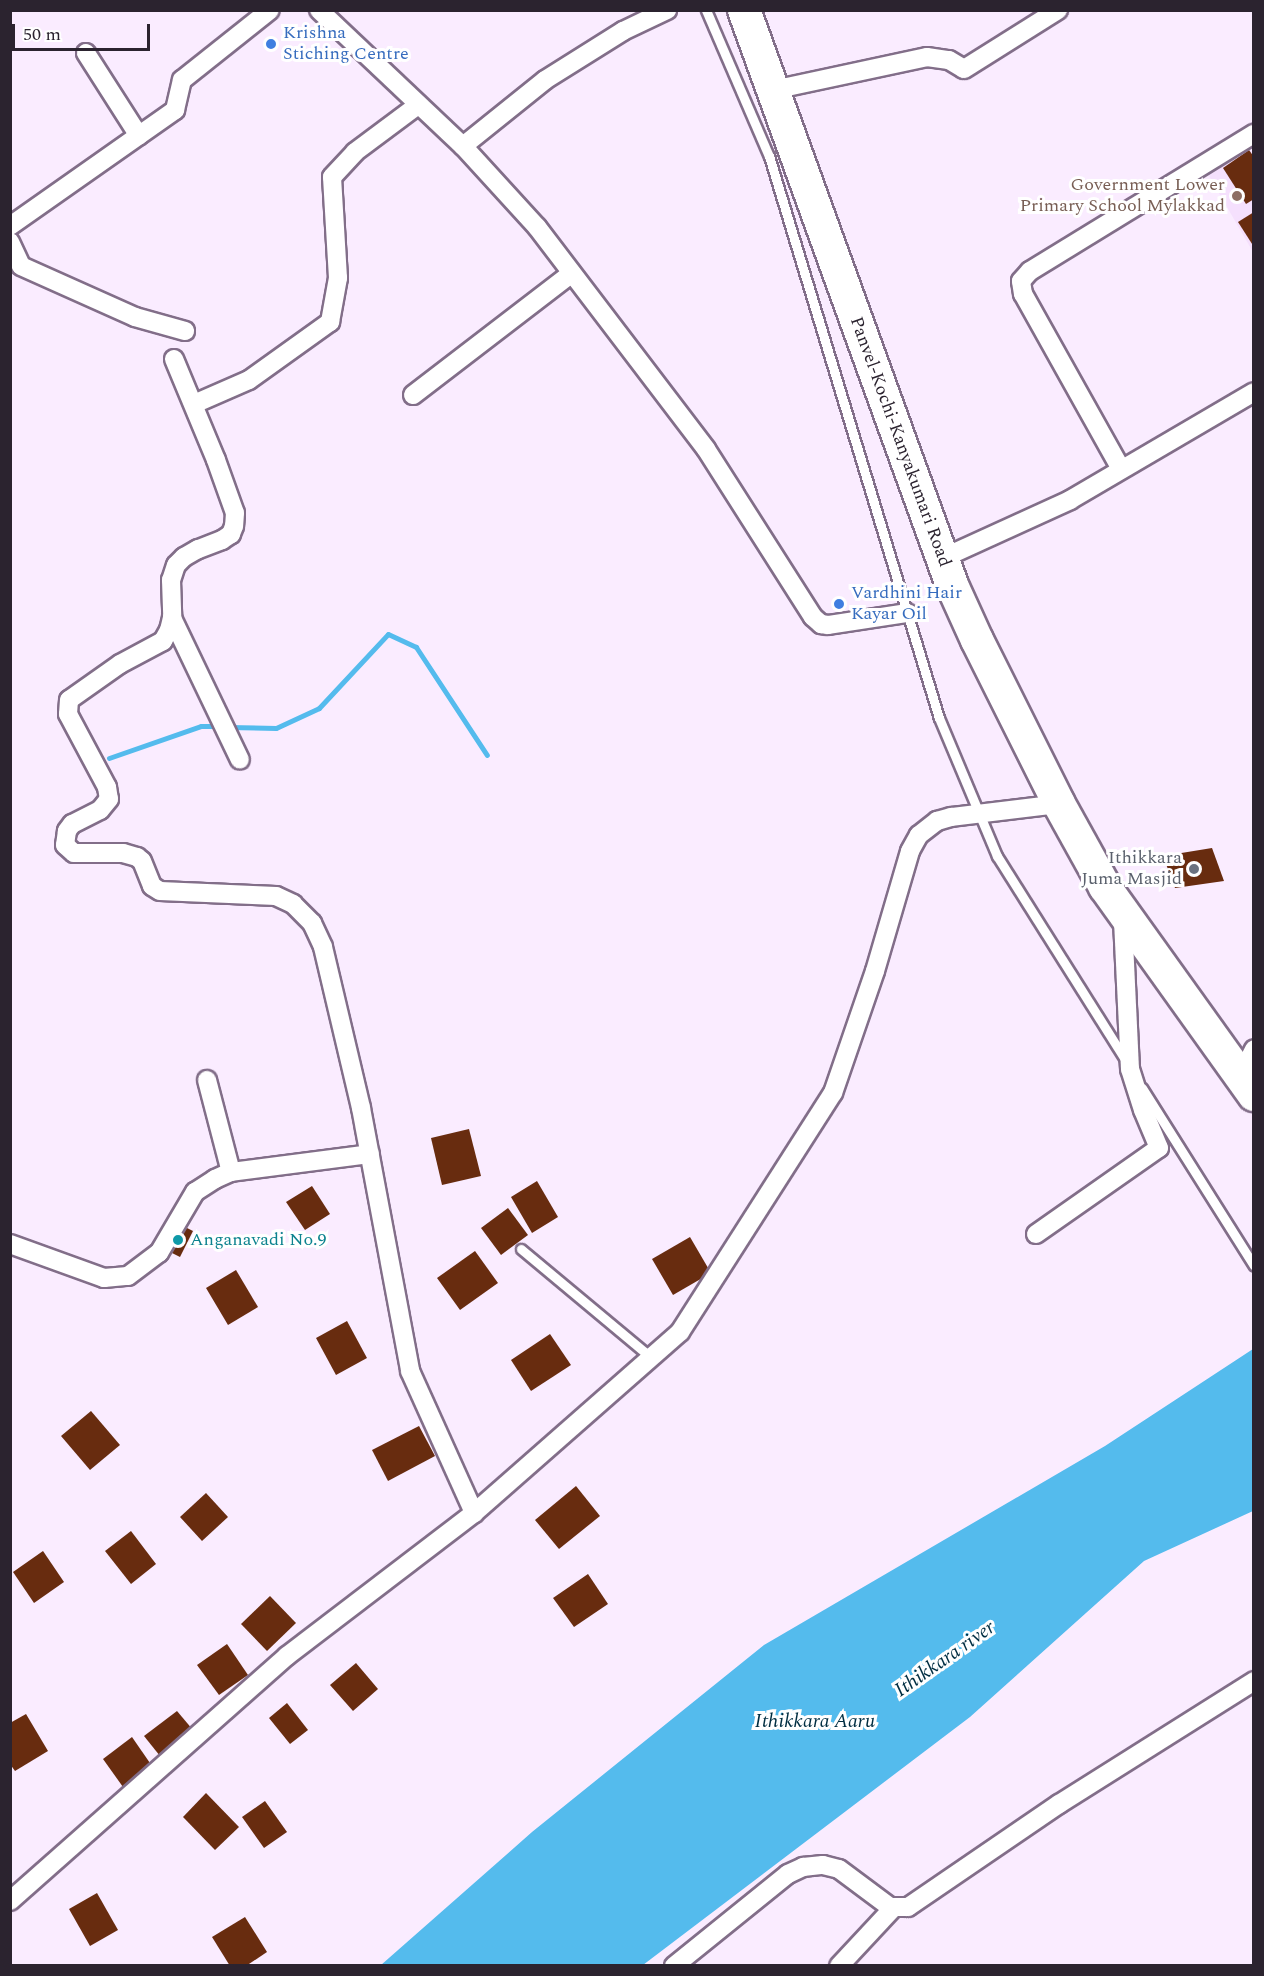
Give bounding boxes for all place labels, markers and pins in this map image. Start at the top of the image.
place label: Krishna Stiching Centre [283,23,409,66]
marker: Krishna Stiching Centre [264,37,278,51]
place label: Government Lower Primary School Mylakkad [1020,175,1225,218]
marker: Government Lower Primary School Mylakkad [1230,189,1244,203]
place label: Vardhini Hair Kayar Oil [851,583,962,626]
marker: Vardhini Hair Kayar Oil [832,597,846,611]
place label: Ithikkara Juma Masjid [1081,848,1182,890]
marker: Ithikkara Juma Masjid [1187,862,1201,876]
place label: Anganavadi No.9 [190,1229,327,1251]
marker: Anganavadi No.9 [171,1233,185,1247]

